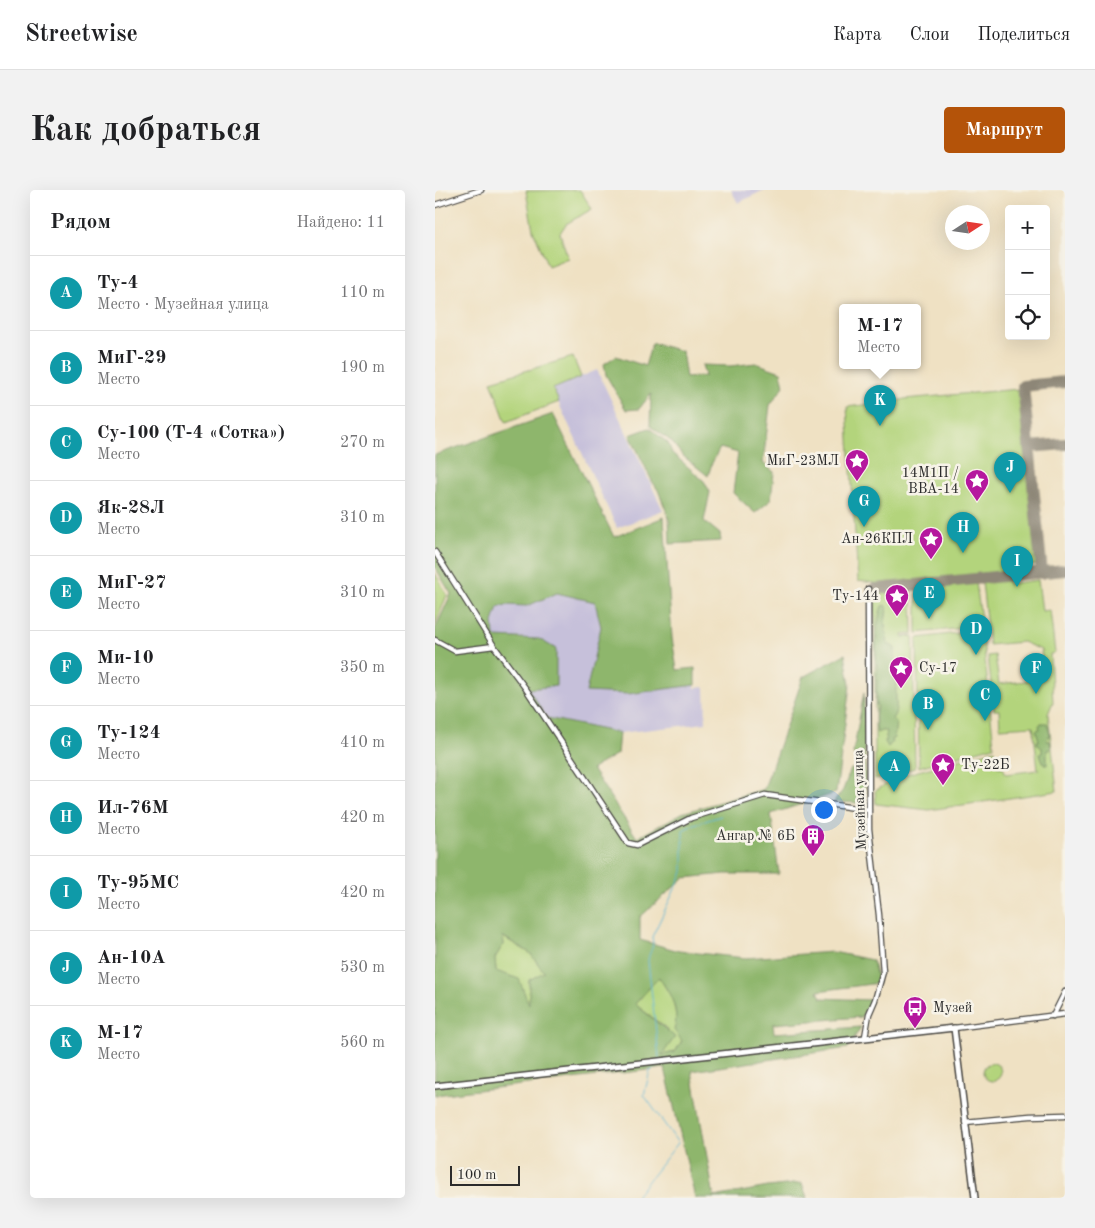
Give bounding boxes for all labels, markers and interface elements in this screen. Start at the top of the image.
text: Streetwise [25,23,138,47]
text: Карта [833,26,882,44]
text: Слои [910,26,949,44]
text: Поделиться [977,26,1070,44]
button: Маршрут [944,107,1065,153]
text: Как добраться [30,113,261,148]
north arrow [945,205,990,250]
map controls [1005,205,1050,340]
button: + [1005,205,1050,250]
text: Рядом [50,212,111,233]
text: Найдено: 11 [296,215,385,231]
button: − [1005,250,1050,295]
text: Ту-4 [97,274,139,293]
text: A [60,285,72,301]
text: 110 m [340,285,385,301]
button: locate [1005,295,1050,340]
text: Место · Музейная улица [97,297,269,313]
popup [839,304,921,369]
text: М-17 [857,317,903,336]
text: Место [857,340,900,356]
text: МиГ-29 [97,349,166,368]
text: B [60,360,72,376]
text: 190 m [340,360,385,376]
text: Место [97,372,140,388]
pin: K [864,385,896,426]
text: Су-100 (Т-4 «Сотка») [97,424,285,443]
text: C [61,435,71,451]
text: 270 m [340,435,385,451]
text: Место [97,447,140,463]
place icon: МиГ-23МЛ [844,448,870,482]
pin: J [994,452,1026,493]
place label: МиГ-23МЛ [767,454,839,468]
place label: 14М1П / ВВА-14 [902,466,959,496]
place icon: 14М1П / ВВА-14 [964,468,990,502]
pin: G [848,486,880,527]
text: Як-28Л [97,499,165,518]
text: D [60,510,72,526]
text: 310 m [340,510,385,526]
pin: H [947,512,979,553]
text: Место [97,522,140,538]
place icon: Ан-26КПЛ [918,526,944,560]
place label: Ан-26КПЛ [841,532,913,546]
pin: I [1001,546,1033,587]
text: МиГ-27 [97,574,166,593]
pin: E [913,578,945,619]
place icon: Ту-144 [884,583,910,617]
text: E [60,585,72,601]
text: 310 m [340,585,385,601]
place label: Ту-144 [832,589,879,603]
text: Место [97,597,140,613]
pin: D [960,614,992,655]
text: Ми-10 [97,649,154,668]
pin: F [1020,653,1052,694]
place icon: Су-17 [888,655,914,689]
text: F [61,660,71,676]
text: 350 m [340,660,385,676]
place label: Су-17 [919,661,957,675]
text: Место [97,672,140,688]
pin: C [969,680,1001,721]
pin: B [912,689,944,730]
text: Ту-124 [97,724,161,743]
text: G [60,735,72,751]
text: 410 m [340,735,385,751]
text: Место [97,747,140,763]
street label: Музейная улица [851,749,869,851]
pin: A [878,751,910,792]
place icon: Ту-22Б [930,752,956,786]
place label: Ту-22Б [961,758,1010,772]
your location [811,797,837,823]
text: Ил-76М [97,799,169,818]
text: H [59,810,73,826]
text: 420 m [340,810,385,826]
text: Место [97,822,140,838]
building icon: Ангар № 6Б [800,823,826,857]
place label: Ангар № 6Б [716,829,795,843]
text: Ту-95МС [97,874,179,893]
text: I [62,885,70,901]
text: 420 m [340,885,385,901]
text: Место [97,897,140,913]
text: Ан-10А [97,949,165,968]
text: J [62,960,70,976]
text: 530 m [340,960,385,976]
text: Место [97,972,140,988]
bus stop icon: Музей [902,995,928,1029]
place label: Музей [933,1001,972,1015]
text: М-17 [97,1024,143,1043]
text: K [60,1035,72,1051]
text: 560 m [340,1035,385,1051]
text: Место [97,1047,140,1063]
scale bar [450,1163,520,1186]
text: 100 m [457,1168,496,1182]

